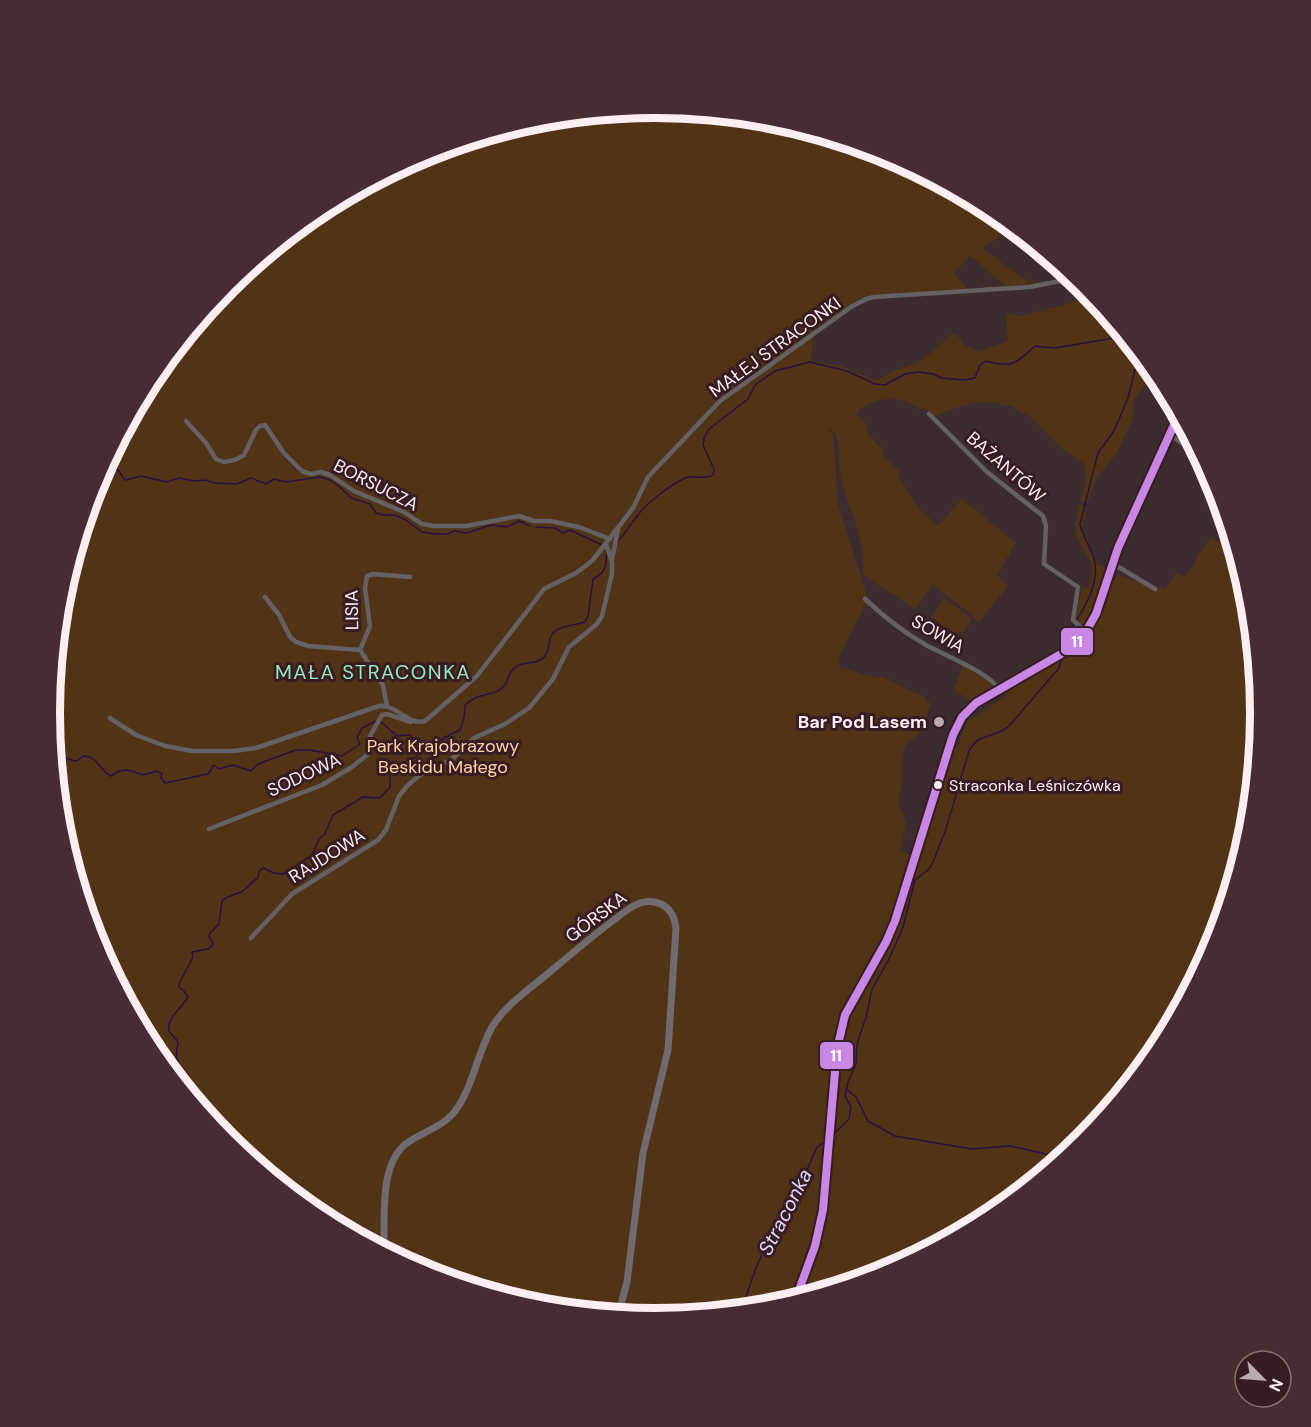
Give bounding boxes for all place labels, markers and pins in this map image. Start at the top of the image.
place label: Bar Pod Lasem [798,710,927,734]
marker: Bar Pod Lasem [932,715,946,729]
place label: Straconka Leśniczówka [949,775,1121,796]
marker: Straconka Leśniczówka [932,779,944,791]

